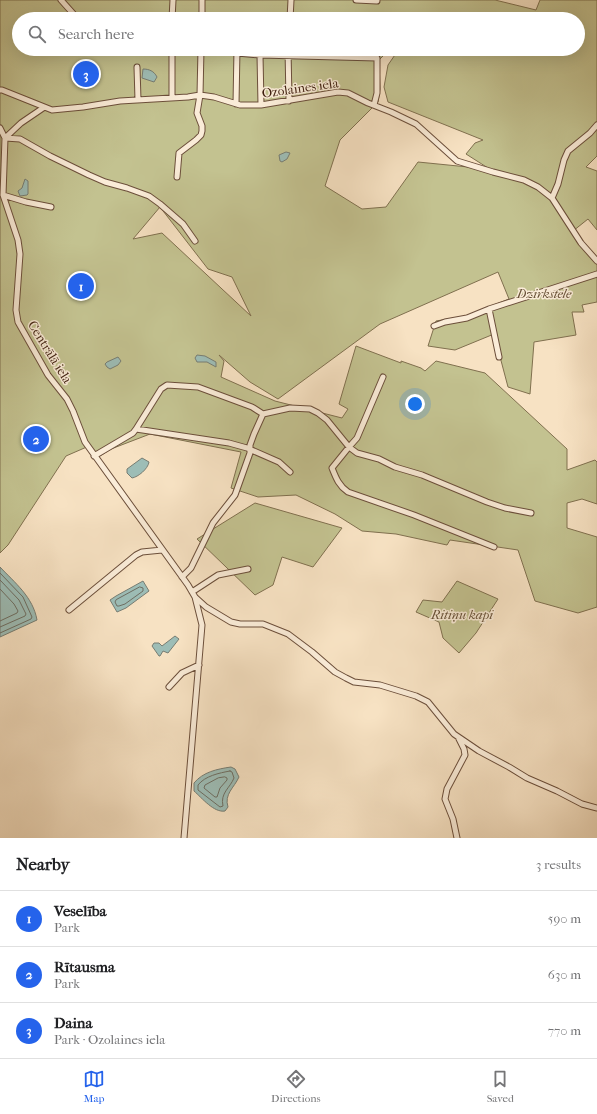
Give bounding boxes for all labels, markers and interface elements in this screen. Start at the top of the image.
search box [12,12,585,56]
icon: search [26,23,48,45]
text: Search here [58,25,134,43]
pin: 3 [73,59,99,89]
street label: Ozolaines iela [261,75,340,101]
pin: 1 [68,271,94,301]
park label: Dzirkstele [516,286,572,301]
street label: Centrālā iela [25,318,76,387]
your location [405,394,425,414]
pin: 2 [23,424,49,454]
park label: Ritiņu kapi [430,607,494,622]
text: Nearby [16,854,70,874]
text: 3 results [536,857,581,872]
text: Veselība [54,902,107,920]
text: 1 [27,911,31,926]
text: 590 m [548,911,581,926]
text: Park [54,920,80,935]
text: Rītausma [54,958,115,976]
text: 2 [26,967,32,982]
text: 630 m [548,967,581,982]
text: Park [54,976,80,991]
text: Daina [54,1014,92,1032]
text: 3 [26,1023,32,1038]
text: 770 m [548,1023,581,1038]
text: Park · Ozolaines iela [54,1032,165,1047]
tab: Map [83,1068,105,1105]
tab: Directions [271,1068,321,1105]
tab: Saved [487,1068,514,1105]

